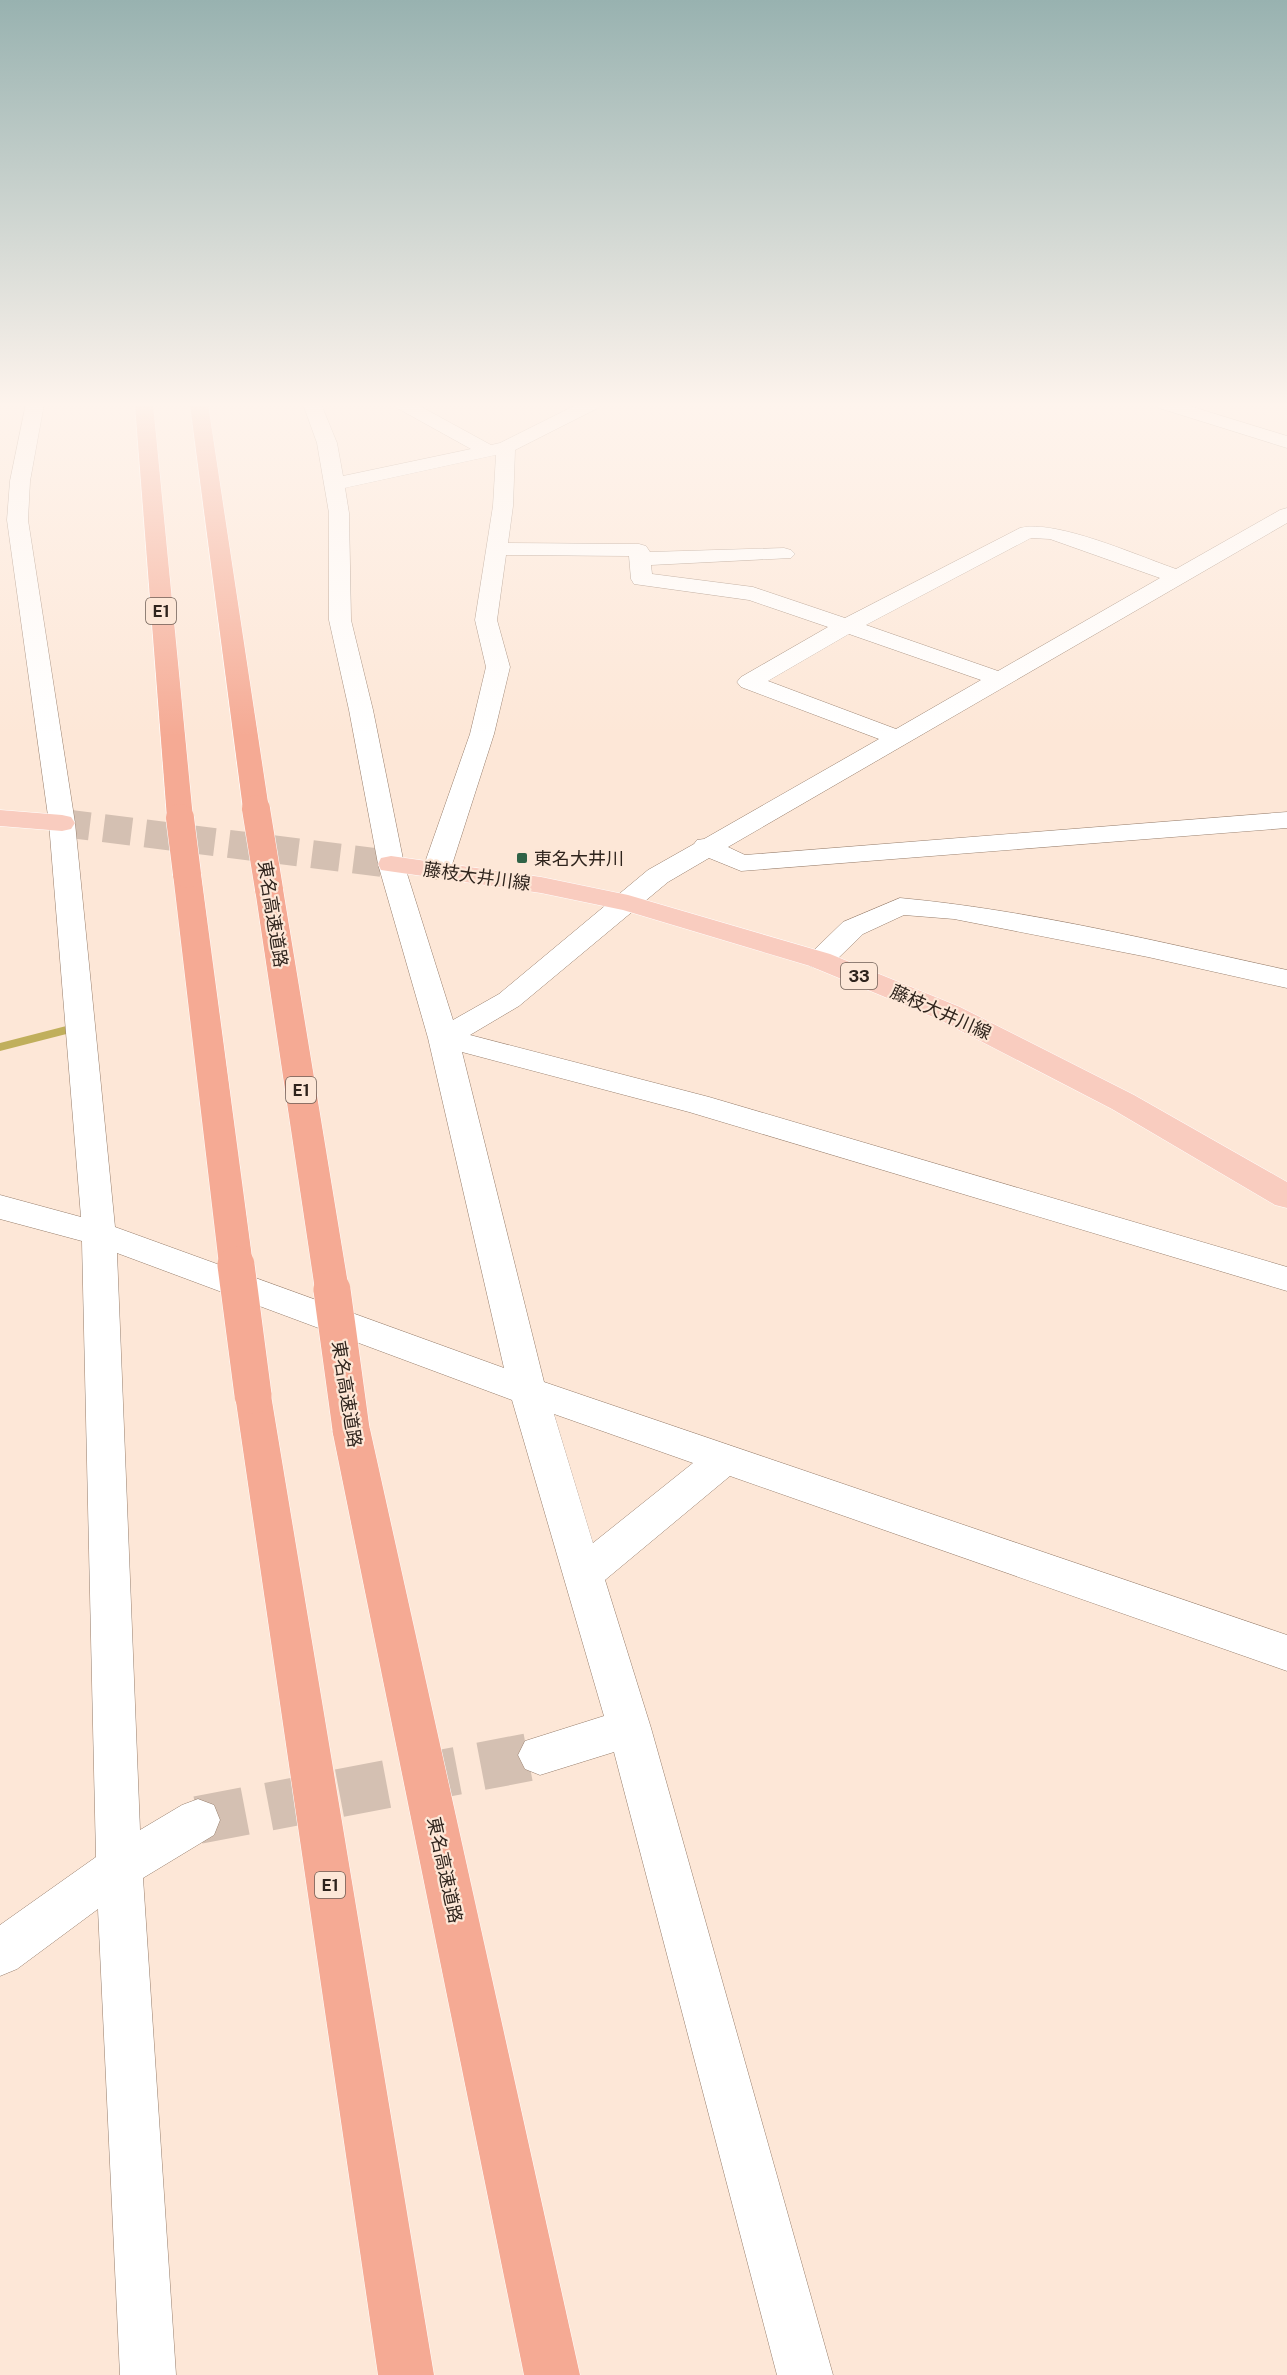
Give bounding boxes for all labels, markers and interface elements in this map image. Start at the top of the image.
road number: E1 [146,598,176,624]
place label: 東名大井川 [534,848,624,869]
marker: 東名大井川 [515,851,529,865]
street label: 藤枝大井川線 [422,858,532,894]
street label: 東名高速道路 [254,859,292,969]
road number: 33 [841,963,877,989]
street label: 藤枝大井川線 [887,980,995,1044]
road number: E1 [286,1077,316,1103]
street label: 東名高速道路 [328,1339,366,1449]
street label: 東名高速道路 [424,1815,466,1925]
road number: E1 [315,1872,345,1898]

